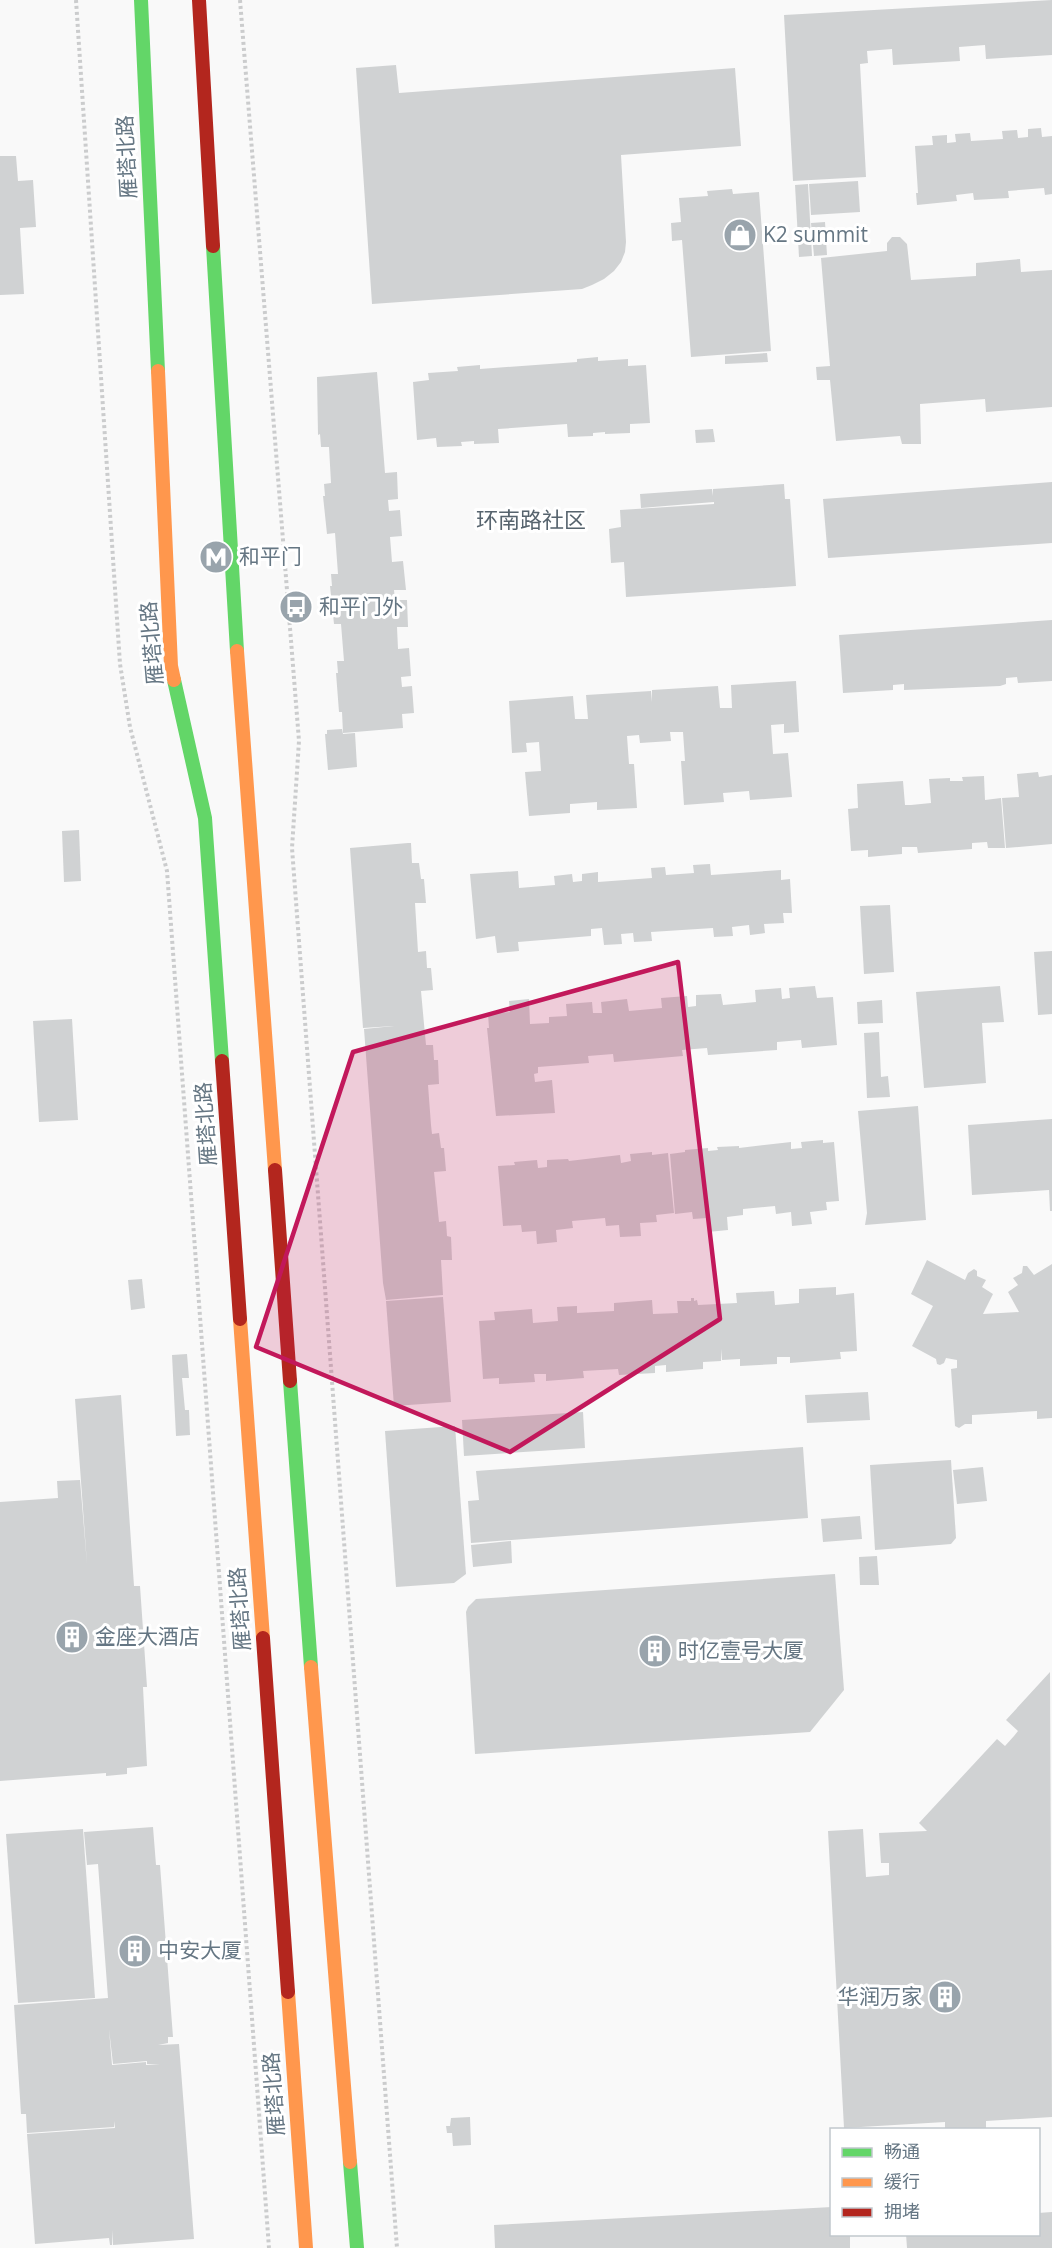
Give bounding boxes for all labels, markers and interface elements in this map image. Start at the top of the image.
street label: 雁塔北路 [110,114,142,200]
shop icon: K2 summit [722,217,758,253]
place label: K2 summit [763,220,868,248]
district label: 环南路社区 [476,504,586,534]
metro station icon: 和平门 [198,539,234,575]
place label: 和平门 [239,542,302,570]
bus stop icon: 和平门外 [278,589,314,625]
place label: 和平门外 [319,592,403,620]
street label: 雁塔北路 [133,600,169,686]
street label: 雁塔北路 [188,1081,222,1167]
street label: 雁塔北路 [222,1566,256,1652]
building icon: 金座大酒店 [54,1619,90,1655]
place label: 金座大酒店 [95,1622,200,1650]
building icon: 时亿壹号大厦 [637,1633,673,1669]
place label: 时亿壹号大厦 [678,1636,804,1664]
building icon: 中安大厦 [117,1933,153,1969]
place label: 中安大厦 [158,1936,242,1964]
building icon: 华润万家 [927,1979,963,2015]
place label: 华润万家 [838,1982,922,2010]
street label: 雁塔北路 [256,2051,290,2137]
legend [830,2128,1040,2236]
text: 畅通 [884,2139,920,2163]
text: 缓行 [884,2169,920,2193]
text: 拥堵 [884,2199,920,2223]

